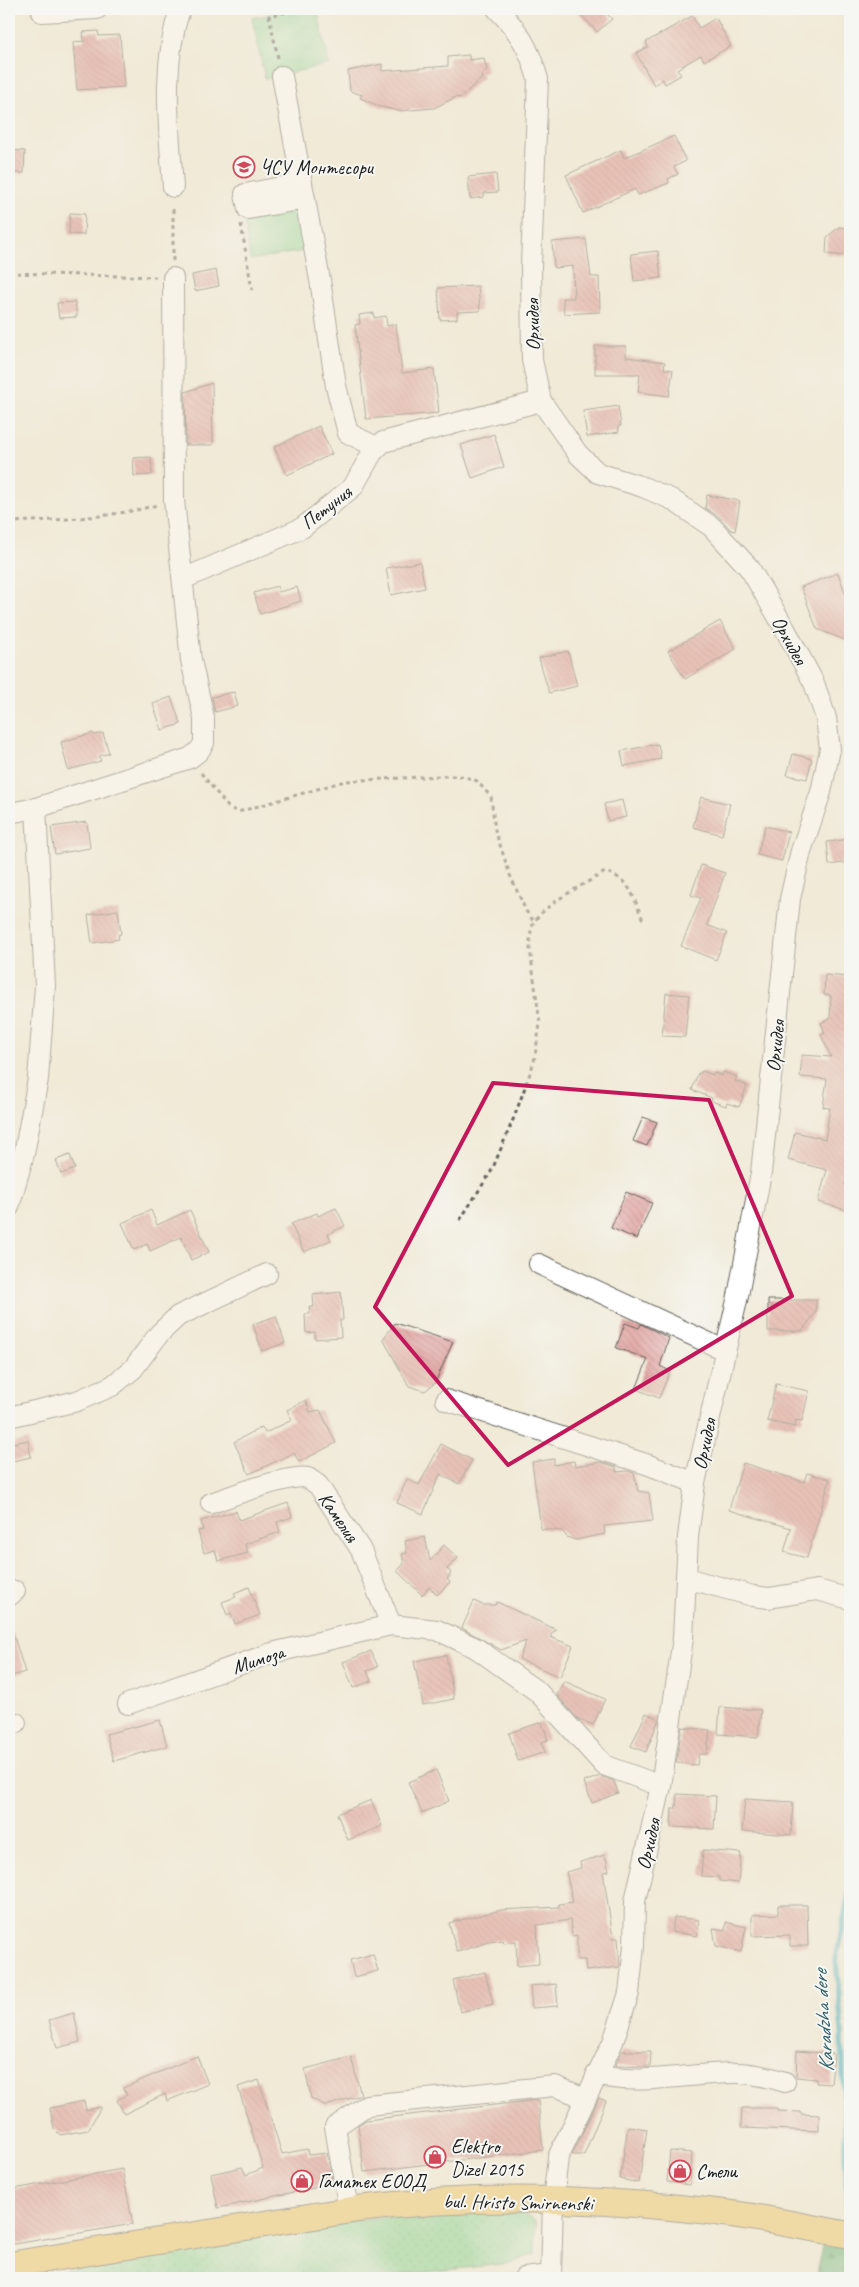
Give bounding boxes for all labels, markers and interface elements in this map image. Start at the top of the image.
school or university icon: ЧСУ Монтесори [232,155,256,179]
place label: ЧСУ Монтесори [260,155,375,180]
street label: Орхидея [520,297,545,351]
street label: Петуния [296,479,357,535]
street label: Орхидея [766,612,814,671]
street label: Орхидея [760,1017,791,1073]
street label: Орхидея [687,1414,723,1472]
street label: Камелия [313,1487,365,1548]
street label: Мимоза [229,1639,289,1680]
street label: Орхидея [630,1814,667,1872]
water label: Karadzha dere [806,1966,840,2073]
place label: Elektro Dizel 2015 [451,2134,525,2182]
shop icon: Elektro Dizel 2015 [423,2145,447,2169]
shop icon: Стели [668,2159,692,2183]
place label: Стели [696,2159,738,2184]
shop icon: Гаматех ЕООД [290,2169,314,2193]
place label: Гаматех ЕООД [318,2169,427,2194]
street label: bul. Hristo Smirnenski [443,2189,595,2216]

